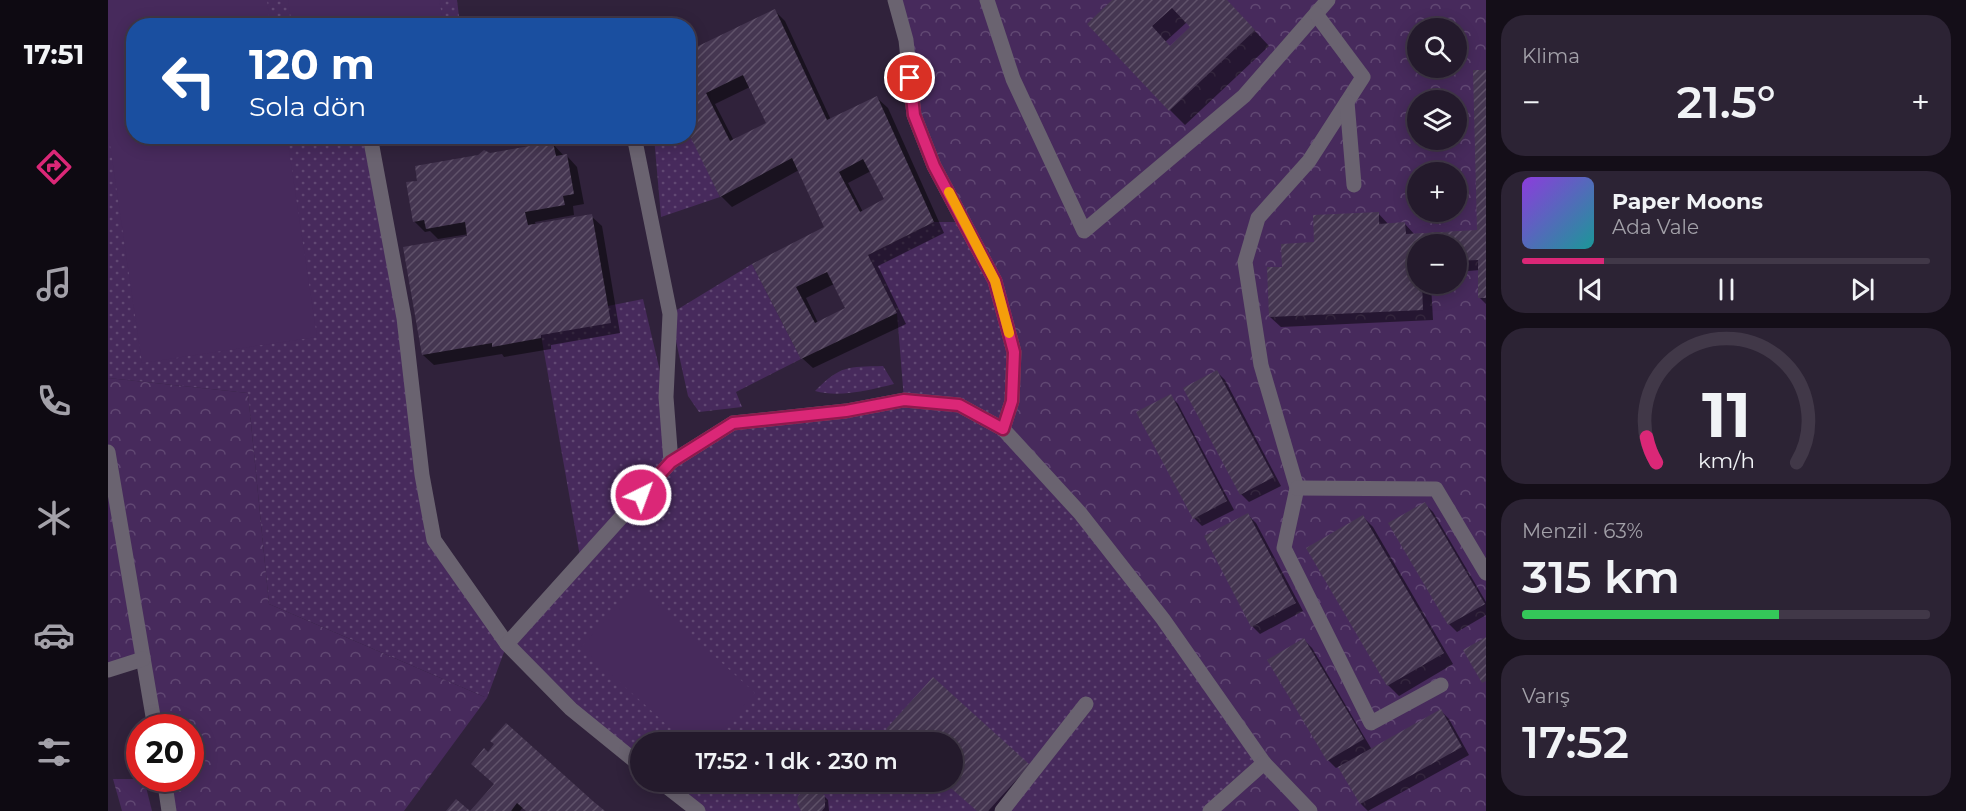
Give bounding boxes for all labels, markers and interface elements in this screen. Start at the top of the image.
map controls [1407,18,1467,294]
button: search [1407,18,1467,78]
text: 17:51 [24,38,84,71]
text: 120 m [249,38,375,90]
icon: left [150,42,228,120]
text: Klima [1522,44,1580,68]
pin [884,52,935,103]
icon: arrive [893,61,926,94]
text: 21.5° [1676,74,1776,129]
text: − [1522,82,1541,122]
text: + [1911,82,1930,122]
text: Sola dön [249,90,366,123]
button: layers [1407,90,1467,150]
icon: directions [33,146,75,188]
button: + [1407,162,1467,222]
text: Paper Moons [1612,188,1763,215]
text: Ada Vale [1612,215,1699,239]
button: − [1407,234,1467,294]
icon: music [33,263,75,305]
icon: previous [1574,273,1607,306]
icon: pause [1710,273,1743,306]
icon: next [1846,273,1879,306]
text: 11 [1702,377,1750,453]
icon: phone [33,380,75,422]
text: km/h [1697,447,1755,473]
position arrow [609,463,673,527]
icon: climate [33,497,75,539]
text: Menzil · 63% [1522,519,1643,543]
text: 315 km [1522,549,1680,604]
icon: car [33,614,75,656]
text: Varış [1522,684,1570,708]
speed limit sign: 20 [126,714,204,792]
text: 17:52 [1522,714,1629,769]
icon: filters [33,731,75,773]
text: 17:52 · 1 dk · 230 m [695,748,898,775]

